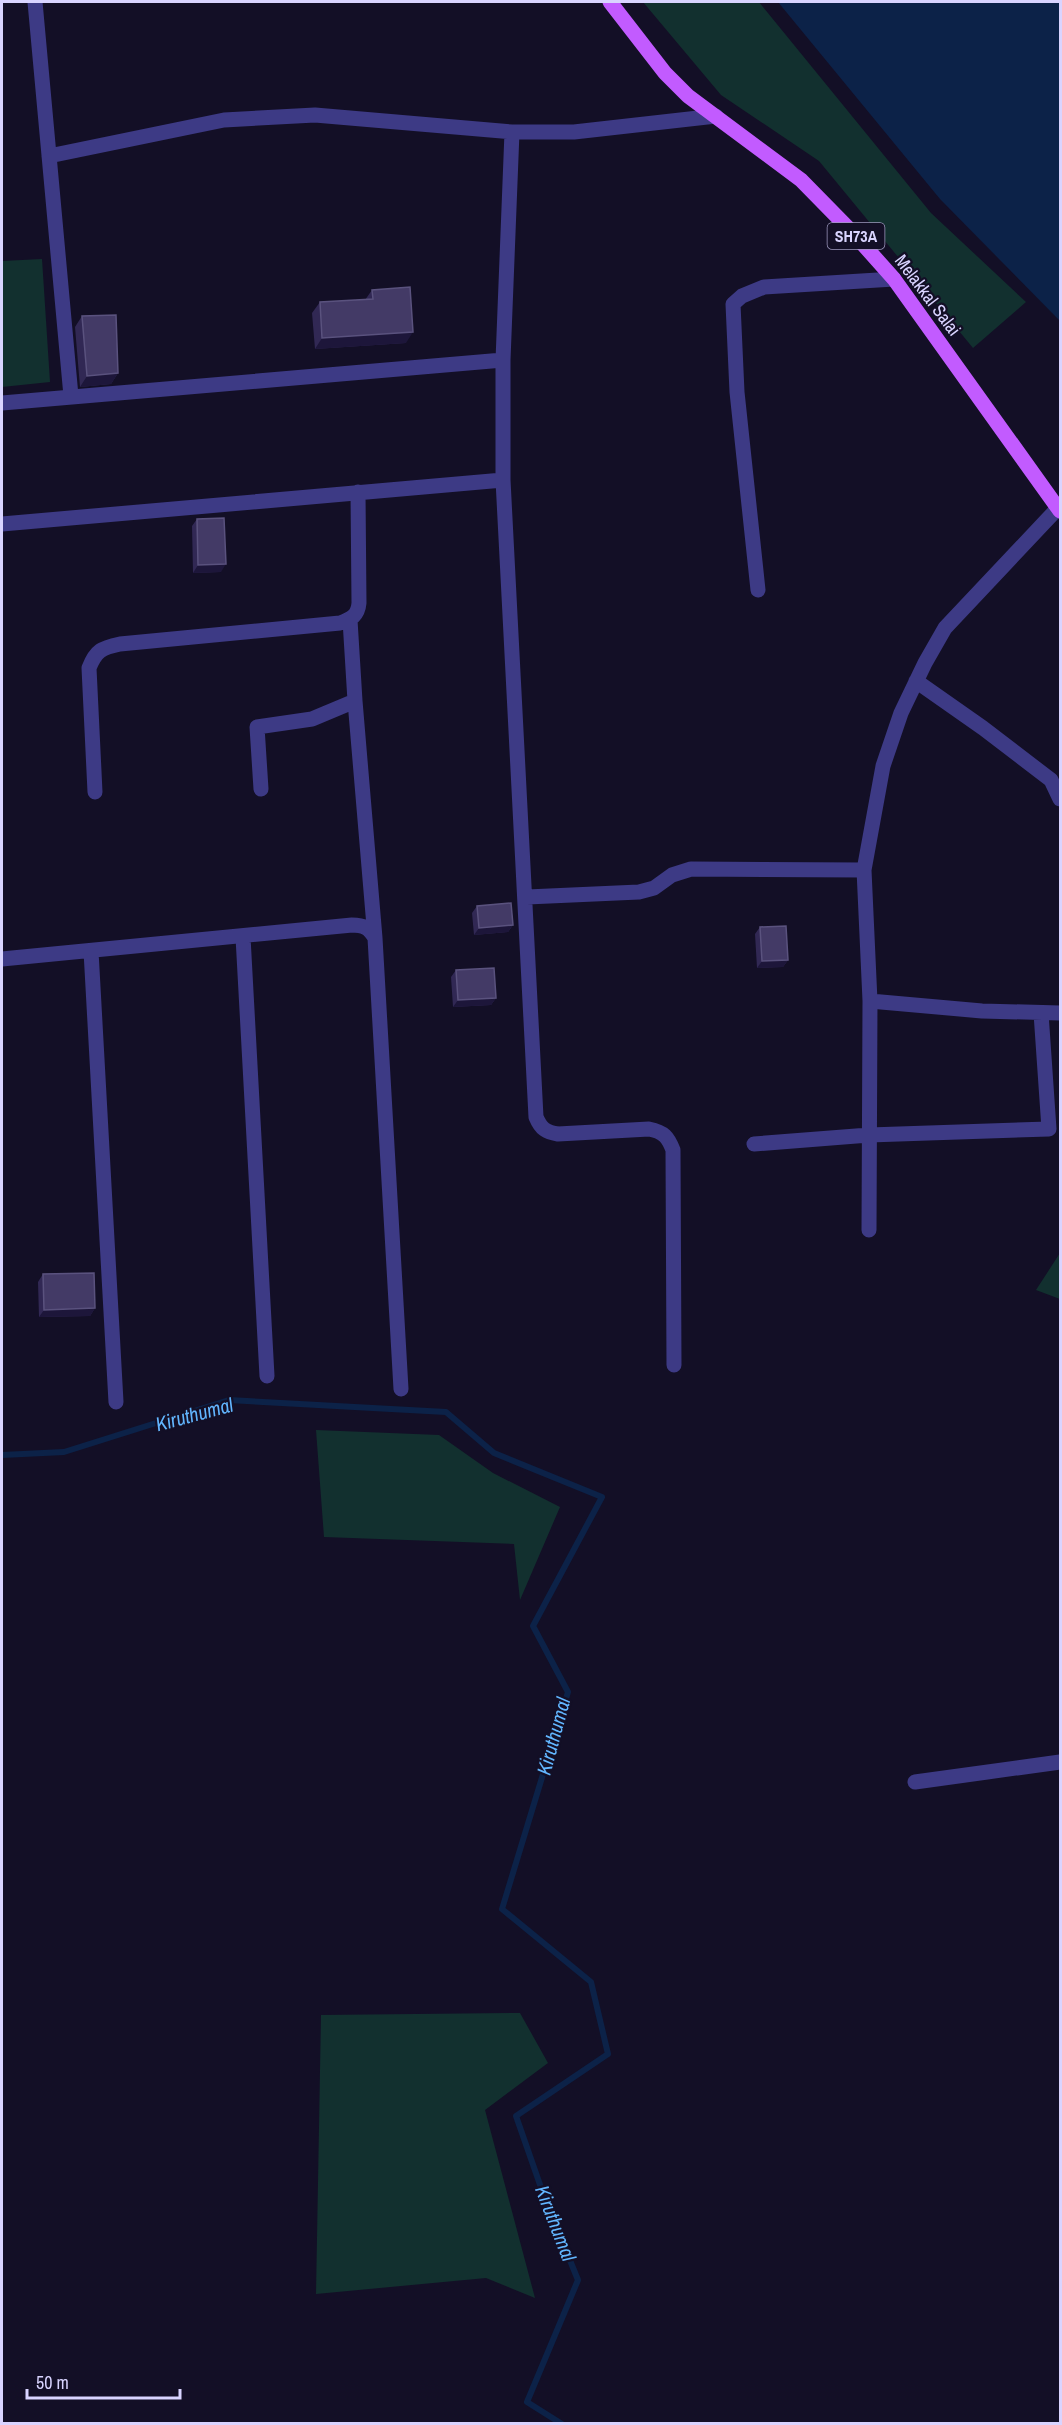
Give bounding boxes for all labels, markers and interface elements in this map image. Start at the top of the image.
road number: SH73A [828,223,884,249]
street label: Melakkal Salai [889,249,967,341]
water label: Kiruthumal [152,1391,236,1437]
water label: Kiruthumal [530,1694,576,1778]
water label: Kiruthumal [529,2181,583,2265]
scale bar [27,2362,180,2400]
text: 50 m [36,2370,69,2395]

